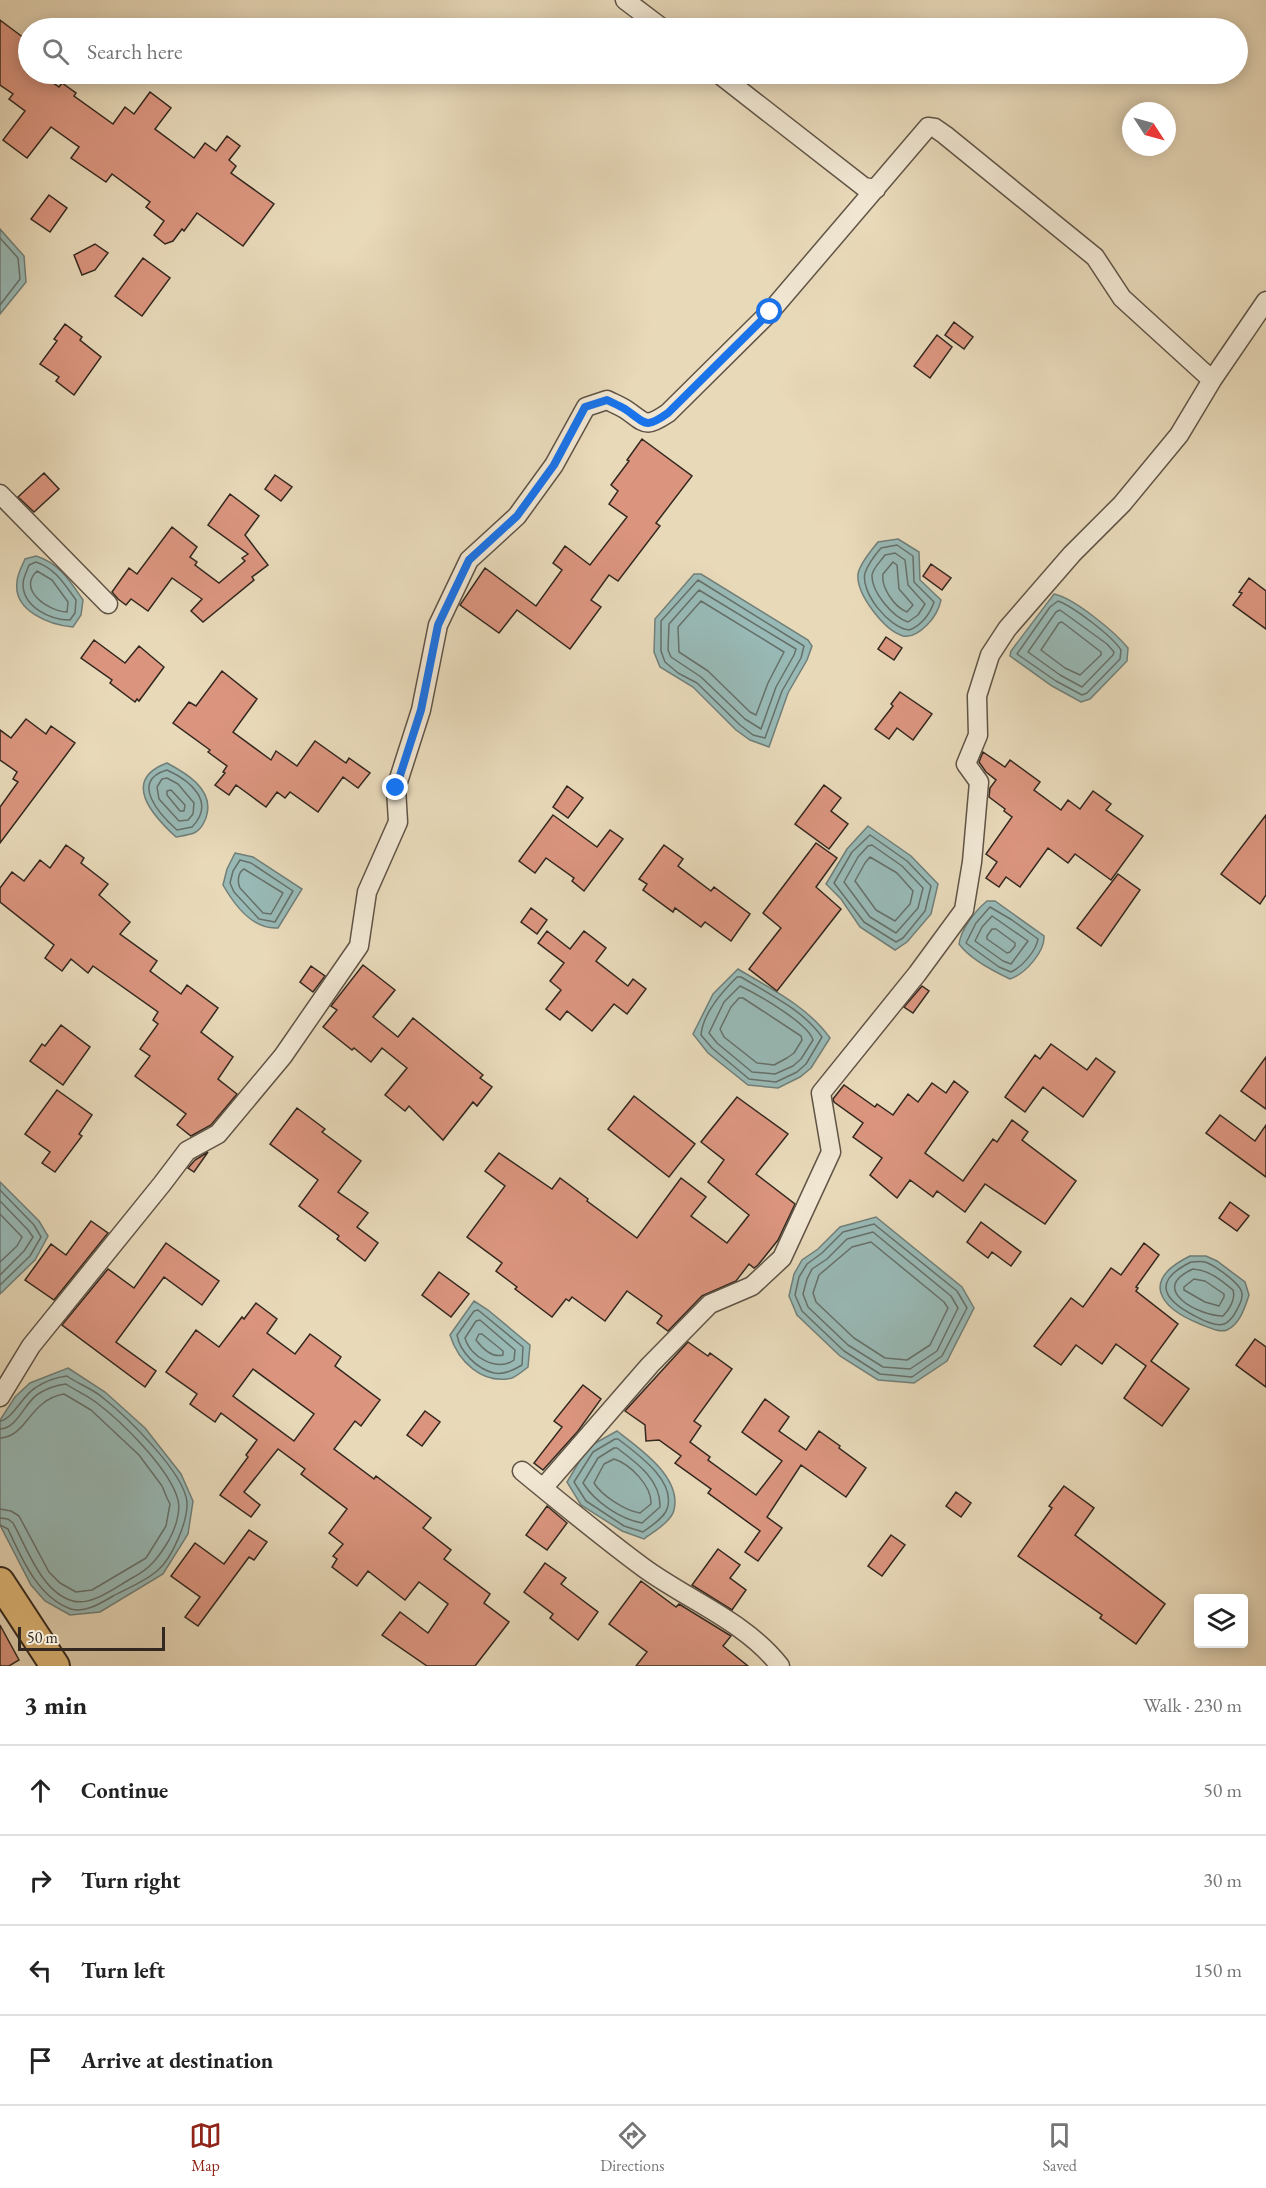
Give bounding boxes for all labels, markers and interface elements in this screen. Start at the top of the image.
search box [18,18,1248,84]
icon: search [39,35,72,68]
text: Search here [87,37,182,66]
north arrow [1122,102,1176,156]
route start [756,298,782,324]
route end [382,774,408,800]
map controls [1194,1594,1248,1648]
button: layers [1194,1594,1248,1648]
scale bar [18,1624,165,1652]
text: 50 m [27,1627,58,1648]
text: 3 min [24,1688,87,1722]
text: Walk · 230 m [1143,1692,1242,1718]
icon: ahead [24,1774,57,1807]
text: Continue [81,1776,168,1805]
text: 50 m [1203,1777,1242,1803]
icon: right [24,1864,57,1897]
text: Turn right [81,1866,180,1895]
text: 30 m [1203,1867,1242,1893]
icon: left [24,1954,57,1987]
text: Turn left [81,1956,165,1985]
text: 150 m [1194,1957,1242,1983]
icon: arrive [24,2044,57,2077]
text: Arrive at destination [81,2046,273,2075]
tab: Map [189,2119,222,2176]
tab: Directions [600,2119,665,2176]
tab: Saved [1043,2119,1077,2176]

